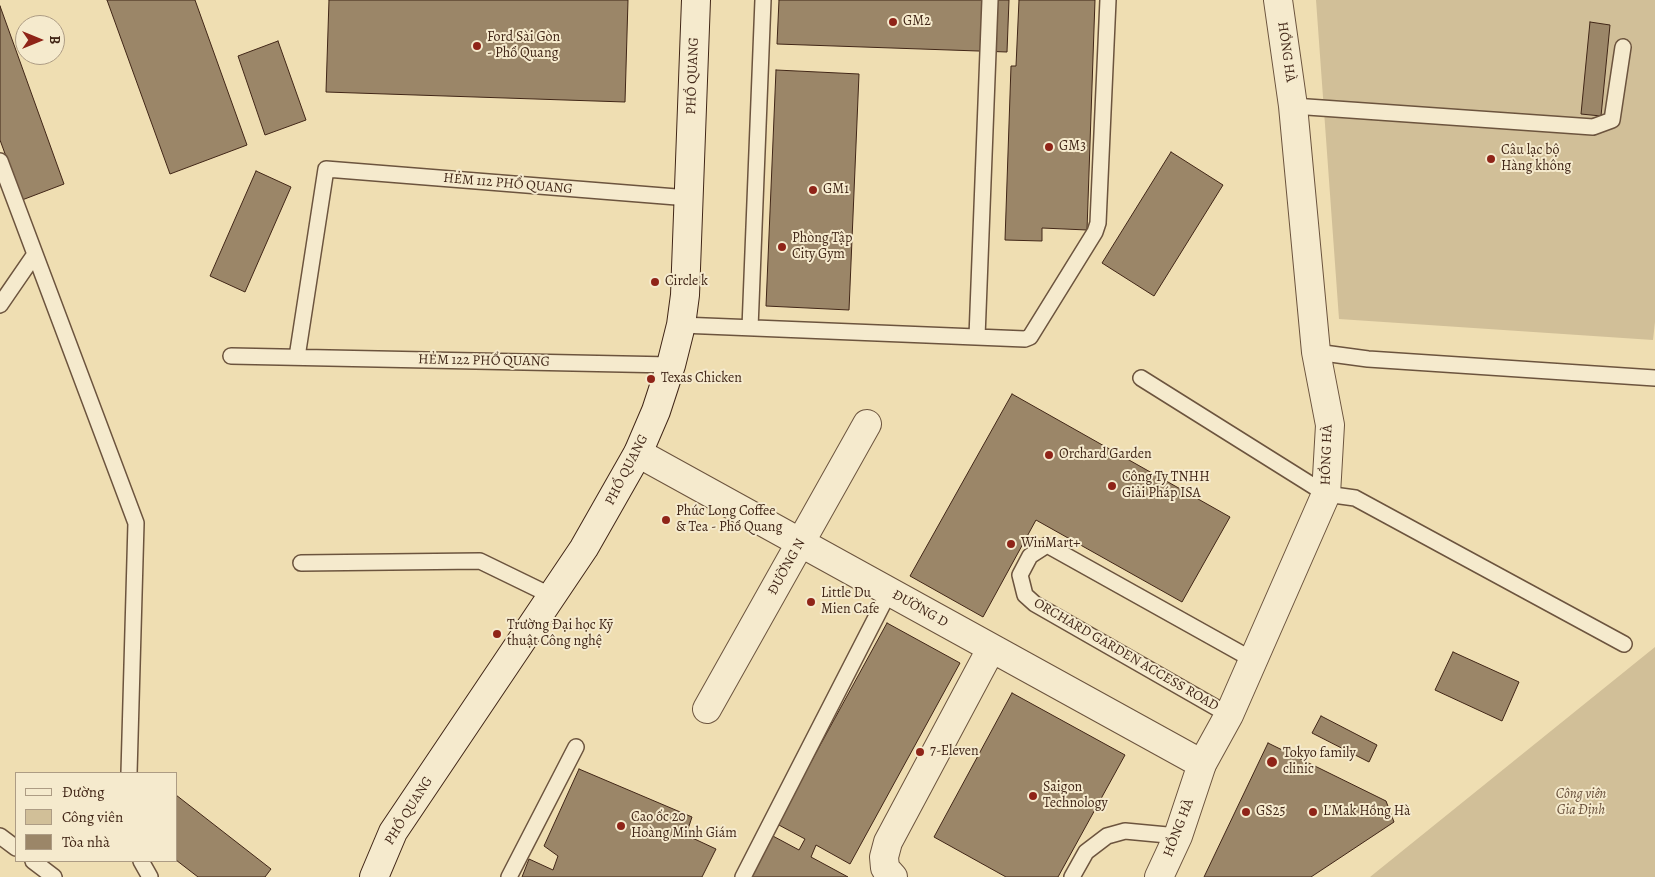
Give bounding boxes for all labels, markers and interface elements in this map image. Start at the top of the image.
place label: GM2 [903,14,931,30]
north arrow [15,15,65,65]
marker: GM2 [887,16,899,28]
street label: HỒNG HÀ [1273,21,1299,83]
place label: Ford Sài Gòn - Phổ Quang [487,30,560,62]
text: B [45,36,64,44]
street label: PHỔ QUANG [683,37,703,115]
marker: Ford Sài Gòn - Phổ Quang [471,40,483,52]
place label: GM3 [1059,139,1086,155]
marker: GM3 [1043,141,1055,153]
place label: Câu lạc bộ Hàng không [1501,143,1571,176]
marker: Câu lạc bộ Hàng không [1485,153,1497,165]
street label: HẺM 112 PHỔ QUANG [443,170,573,198]
place label: GM1 [823,182,849,198]
marker: GM1 [807,184,819,196]
place label: Phòng Tập City Gym [792,231,852,264]
marker: Phòng Tập City Gym [776,241,788,253]
place label: Circle k [665,274,708,290]
marker: Circle k [649,276,661,288]
street label: HẺM 122 PHỔ QUANG [418,351,550,371]
place label: Texas Chicken [661,371,742,387]
marker: Texas Chicken [645,373,657,385]
street label: HỒNG HÀ [1318,424,1336,486]
street label: PHỔ QUANG [602,432,652,508]
place label: Orchard Garden [1059,447,1152,463]
marker: Orchard Garden [1043,449,1055,461]
place label: Công Ty TNHH Giải Pháp ISA [1122,470,1210,502]
marker: Công Ty TNHH Giải Pháp ISA [1106,480,1118,492]
place label: Phúc Long Coffee & Tea - Phổ Quang [676,504,783,536]
marker: Phúc Long Coffee & Tea - Phổ Quang [660,514,672,526]
street label: ĐƯỜNG N [765,536,809,598]
place label: WinMart+ [1021,536,1080,552]
marker: WinMart+ [1005,538,1017,550]
place label: Little Du Mien Cafe [821,586,879,618]
street label: ĐƯỜNG D [889,587,951,631]
street label: ORCHARD GARDEN ACCESS ROAD [1030,595,1222,715]
marker: Little Du Mien Cafe [805,596,817,608]
place label: Trường Đại học Kỹ thuật Công nghệ [507,618,613,650]
marker: Trường Đại học Kỹ thuật Công nghệ [491,628,503,640]
place label: 7-Eleven [930,744,979,760]
marker: 7-Eleven [914,746,926,758]
place label: Tokyo family clinic [1283,746,1356,779]
marker: Tokyo family clinic [1265,755,1279,769]
legend [15,772,178,862]
street label: PHỔ QUANG [381,774,437,848]
place label: Saigon Technology [1043,780,1108,812]
text: Đường [62,782,104,802]
park label: Công viên Gia Định [1556,787,1606,820]
marker: Saigon Technology [1027,790,1039,802]
street label: HỒNG HÀ [1160,797,1198,859]
place label: GS25 [1256,804,1285,820]
place label: L’Mak Hồng Hà [1323,804,1411,820]
marker: GS25 [1240,806,1252,818]
marker: L’Mak Hồng Hà [1307,806,1319,818]
text: Công viên [62,807,123,827]
place label: Cao ốc 20 Hoàng Minh Giám [631,810,737,842]
marker: Cao ốc 20 Hoàng Minh Giám [615,820,627,832]
text: Tòa nhà [62,832,110,852]

